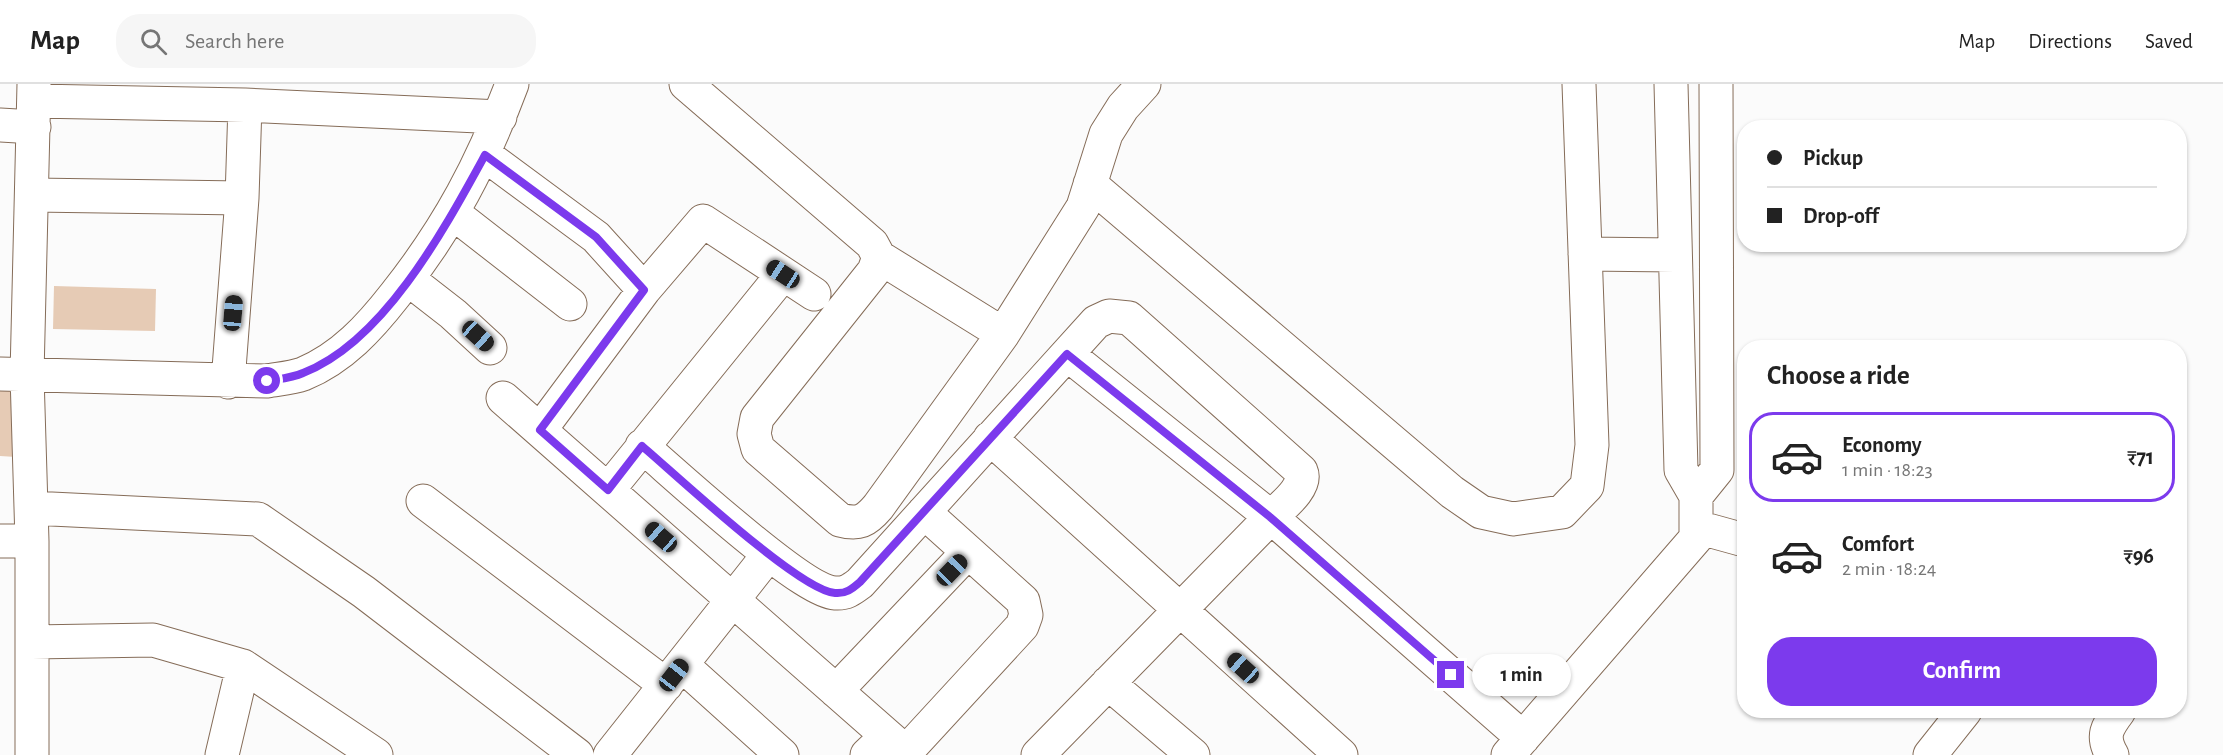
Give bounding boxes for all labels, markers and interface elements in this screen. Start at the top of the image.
search box [116,14,536,68]
icon: search [137,25,170,58]
text: Map [30,27,80,55]
text: Search here [185,30,284,52]
text: Map [1959,31,1995,52]
text: Directions [2028,31,2112,52]
text: Saved [2145,31,2193,52]
text: Pickup [1803,147,1863,169]
text: Drop-off [1803,205,1879,227]
car [763,257,803,291]
car [222,294,244,332]
car [459,317,497,355]
text: Choose a ride [1767,362,1910,389]
route start [253,367,280,394]
icon: car [1770,430,1824,484]
text: Economy [1842,434,1922,456]
text: ₹71 [2127,446,2154,468]
text: 1 min · 18:23 [1842,460,1933,480]
car [642,518,680,556]
icon: car [1770,529,1824,583]
text: Comfort [1842,533,1914,555]
text: ₹96 [2124,545,2154,567]
car [933,551,971,589]
text: 2 min · 18:24 [1842,559,1936,579]
button: Confirm [1767,637,2157,706]
car [1224,649,1262,687]
callout: 1 min [1472,654,1571,696]
car [656,655,692,695]
route end [1437,661,1464,688]
text: 1 min [1500,665,1543,685]

